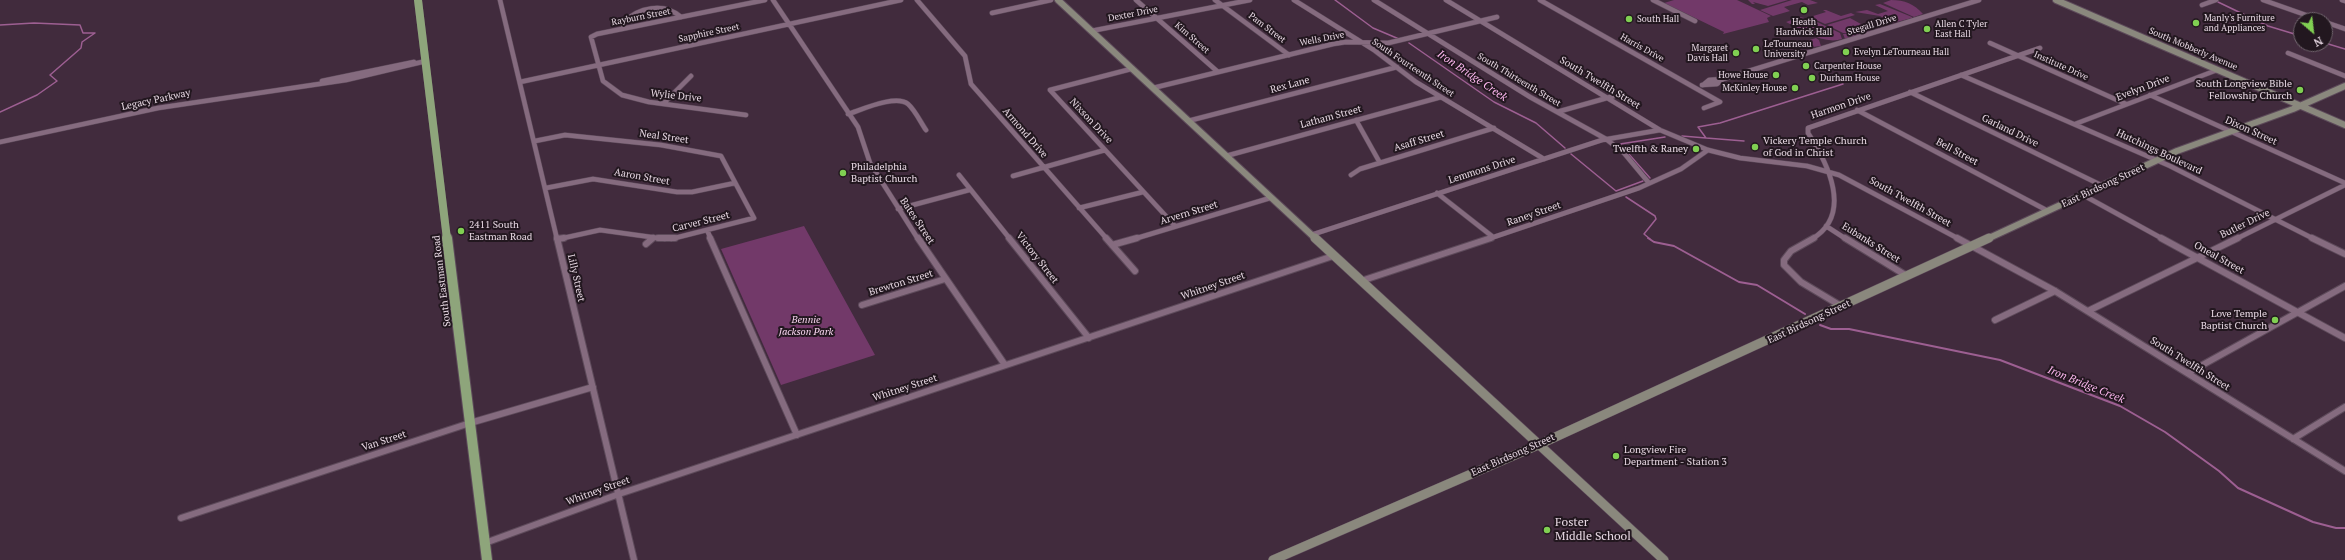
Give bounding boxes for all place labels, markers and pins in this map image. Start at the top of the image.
marker: Heath Hardwick Hall [1799,5,1809,15]
place label: Manly's Furniture and Appliances [2204,13,2275,34]
marker: South Hall [1624,14,1634,24]
place label: South Hall [1637,14,1679,24]
place label: Heath Hardwick Hall [1776,17,1832,38]
marker: Manly's Furniture and Appliances [2191,18,2201,28]
place label: Allen C Tyler East Hall [1935,19,1987,40]
marker: Allen C Tyler East Hall [1922,24,1932,34]
place label: LeTourneau University [1764,39,1812,60]
place label: Margaret Davis Hall [1687,43,1728,64]
marker: LeTourneau University [1751,44,1761,54]
marker: Evelyn LeTourneau Hall [1841,47,1851,57]
place label: Evelyn LeTourneau Hall [1854,47,1949,57]
marker: Margaret Davis Hall [1731,48,1741,58]
marker: Carpenter House [1801,61,1811,71]
place label: Carpenter House [1814,61,1881,71]
place label: Howe House [1718,70,1768,80]
marker: Howe House [1771,70,1781,80]
marker: Durham House [1807,73,1817,83]
place label: Durham House [1820,73,1880,83]
place label: South Longview Bible Fellowship Church [2196,78,2292,102]
place label: McKinley House [1722,83,1787,93]
marker: McKinley House [1790,83,1800,93]
marker: South Longview Bible Fellowship Church [2295,85,2305,95]
place label: Vickery Temple Church of God in Christ [1763,135,1867,158]
marker: Vickery Temple Church of God in Christ [1750,142,1760,152]
place label: Twelfth & Raney [1613,143,1688,155]
marker: Twelfth & Raney [1691,144,1701,154]
place label: Philadelphia Baptist Church [851,161,917,184]
marker: Philadelphia Baptist Church [838,168,848,178]
place label: 2411 South Eastman Road [469,219,532,242]
marker: 2411 South Eastman Road [456,226,466,236]
place label: Love Temple Baptist Church [2201,308,2267,332]
marker: Love Temple Baptist Church [2270,315,2280,325]
place label: Longview Fire Department - Station 3 [1624,444,1727,468]
marker: Longview Fire Department - Station 3 [1611,451,1621,461]
place label: Foster Middle School [1555,516,1631,544]
marker: Foster Middle School [1542,525,1552,535]

